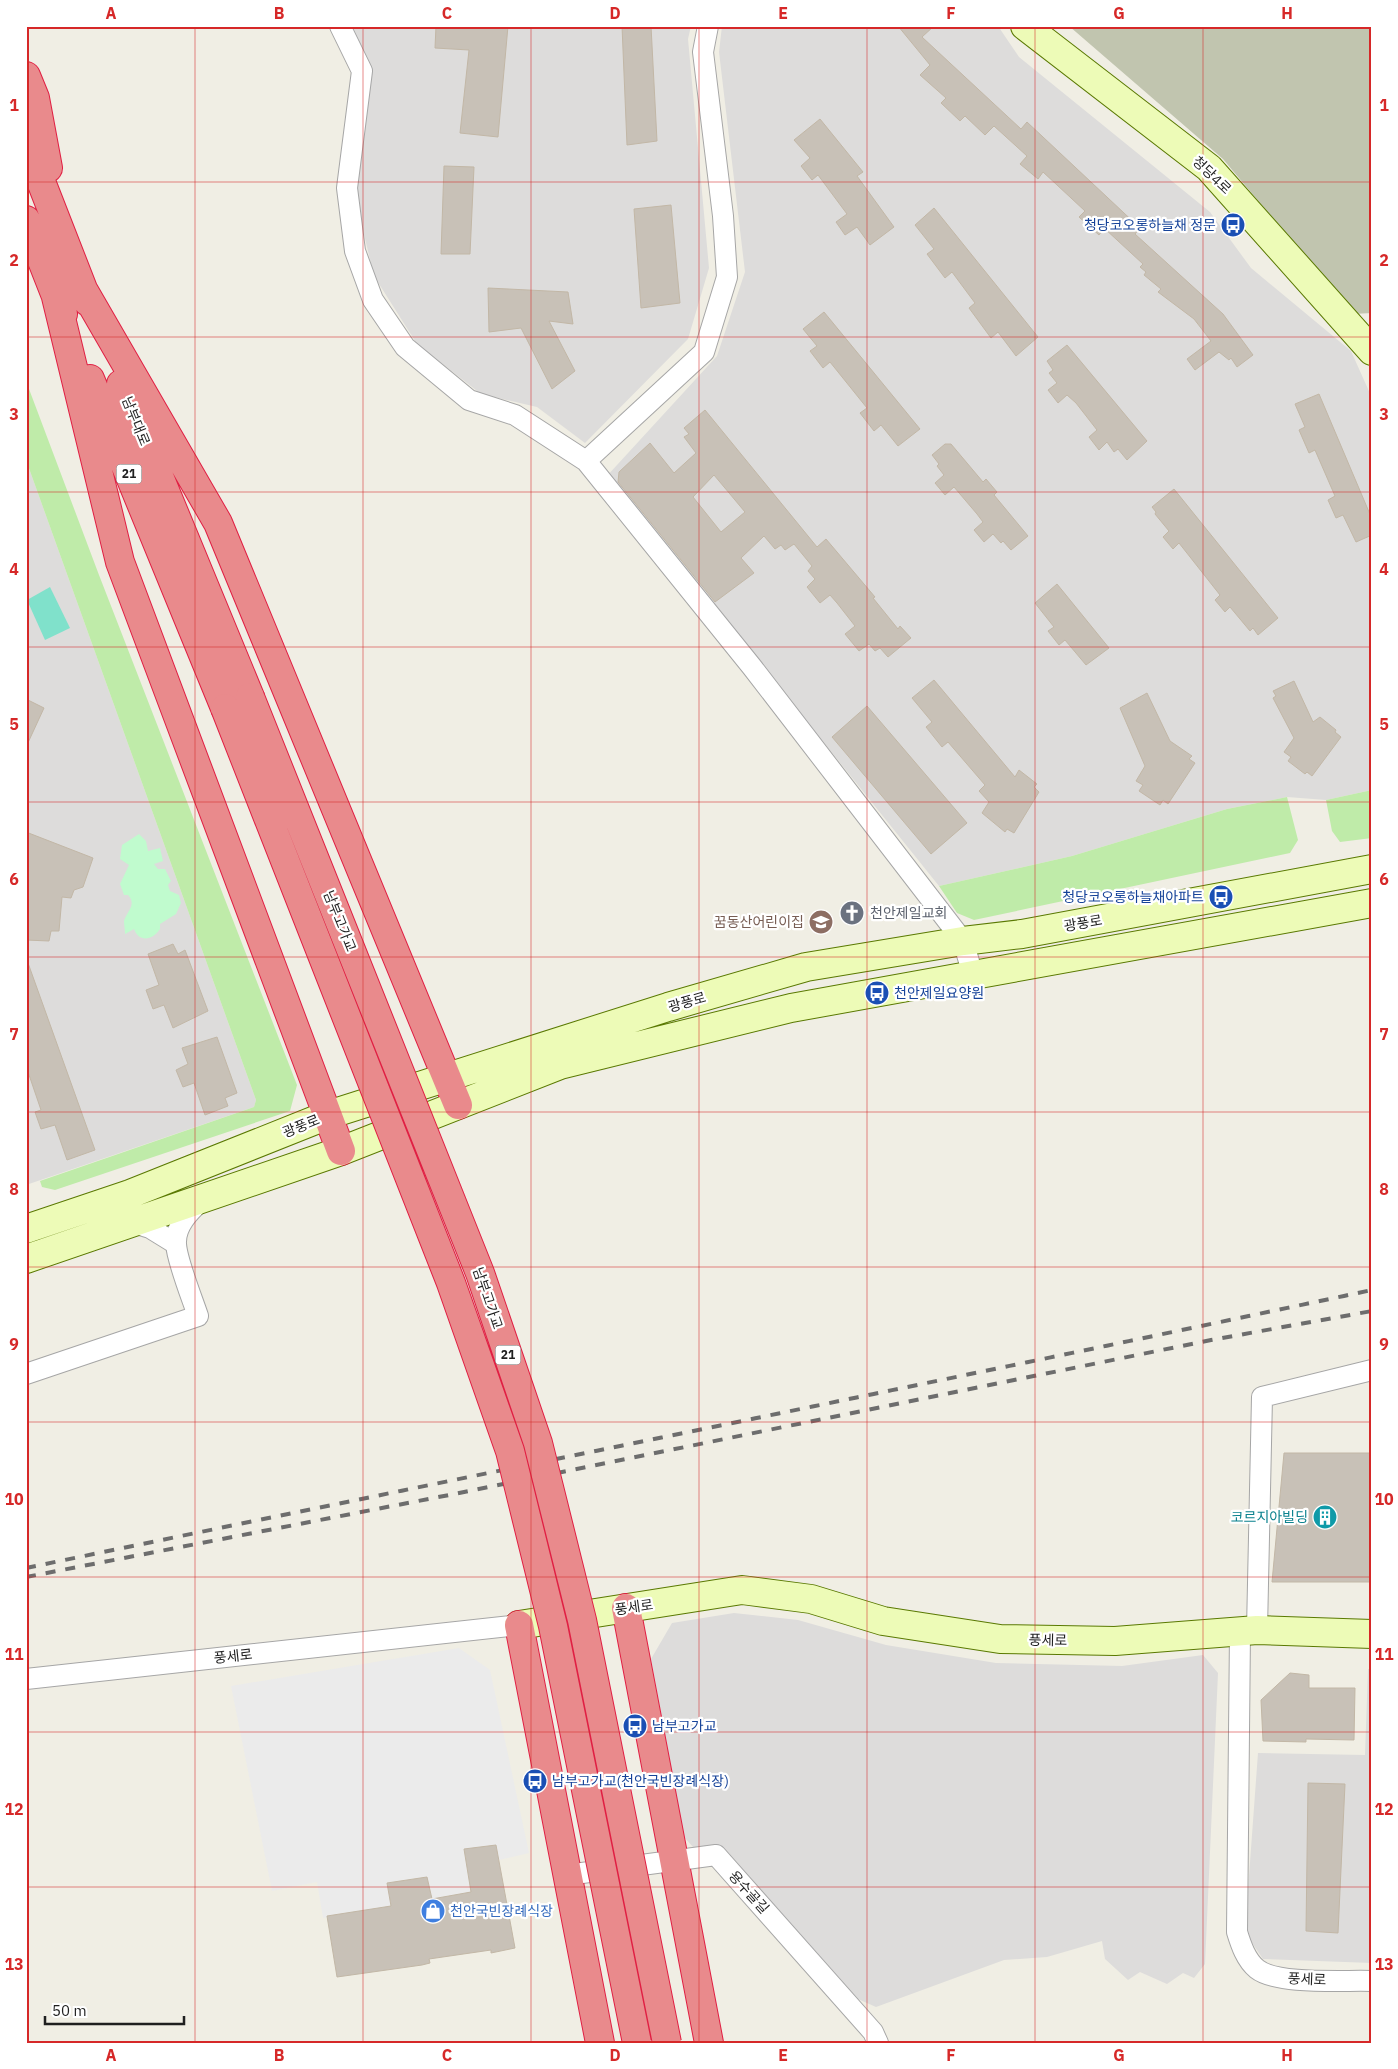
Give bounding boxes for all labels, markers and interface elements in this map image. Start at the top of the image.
text: A [106,3,117,23]
text: B [274,3,285,23]
text: C [442,3,452,23]
text: D [609,3,621,23]
text: E [778,3,788,23]
text: F [946,3,956,23]
text: G [1113,3,1125,23]
text: H [1281,3,1293,23]
text: 1 [9,95,19,115]
text: 1 [1379,95,1389,115]
street label: 청당4로 [1189,152,1235,198]
bus stop icon: 청당코오롱하늘채 정문 [1220,212,1246,238]
place label: 청당코오롱하늘채 정문 [1084,216,1216,234]
text: 2 [9,250,19,270]
text: 2 [1379,250,1389,270]
street label: 남부대로 [118,394,154,448]
text: 3 [9,404,19,424]
text: 3 [1379,404,1389,424]
road number: 21 [116,464,142,484]
text: 4 [9,559,19,579]
text: 4 [1379,559,1389,579]
text: 5 [9,714,19,734]
text: 5 [1379,714,1389,734]
text: 6 [9,869,19,889]
text: 6 [1379,869,1389,889]
bus stop icon: 청당코오롱하늘채아파트 [1208,884,1234,910]
street label: 남부고가교 [320,888,360,954]
place label: 청당코오롱하늘채아파트 [1062,888,1204,906]
church icon: 천안제일교회 [839,900,865,926]
place label: 천안제일교회 [870,904,947,922]
school or university icon: 꿈동산어린이집 [808,909,834,935]
street label: 광풍로 [1062,911,1104,935]
place label: 꿈동산어린이집 [714,913,804,931]
bus stop icon: 천안제일요양원 [864,980,890,1006]
place label: 천안제일요양원 [894,984,984,1002]
street label: 광풍로 [666,988,708,1016]
text: 7 [9,1024,19,1044]
text: 7 [1379,1024,1389,1044]
street label: 광풍로 [280,1110,322,1142]
text: 8 [9,1179,19,1199]
text: 8 [1379,1179,1389,1199]
street label: 남부고가교 [469,1265,507,1331]
text: 9 [9,1334,19,1354]
text: 9 [1379,1334,1389,1354]
road number: 21 [496,1346,520,1364]
text: 10 [4,1489,24,1509]
text: 10 [1374,1489,1394,1509]
building icon: 코르지아빌딩 [1312,1504,1338,1530]
place label: 코르지아빌딩 [1231,1508,1308,1526]
street label: 풍세로 [614,1595,655,1619]
street label: 풍세로 [1029,1631,1068,1649]
text: 11 [4,1644,24,1664]
text: 11 [1374,1644,1394,1664]
street label: 풍세로 [213,1645,253,1667]
bus stop icon: 남부고가교 [622,1713,648,1739]
place label: 남부고가교 [652,1717,717,1735]
bus stop icon: 남부고가교(천안국빈장례식장) [522,1768,548,1794]
place label: 남부고가교(천안국빈장례식장) [552,1772,729,1790]
text: 12 [4,1799,24,1819]
text: 12 [1374,1799,1394,1819]
street label: 용수골길 [725,1867,773,1917]
shop icon: 천안국빈장례식장 [420,1898,446,1924]
place label: 천안국빈장례식장 [450,1902,553,1920]
text: 13 [4,1954,24,1974]
text: 13 [1374,1954,1394,1974]
street label: 풍세로 [1287,1969,1327,1989]
scale bar [45,1994,184,2026]
text: 50 m [52,2001,87,2020]
text: A [106,2045,117,2065]
text: B [274,2045,285,2065]
text: C [442,2045,452,2065]
text: D [609,2045,621,2065]
text: E [778,2045,788,2065]
text: F [946,2045,956,2065]
text: G [1113,2045,1125,2065]
text: H [1281,2045,1293,2065]

